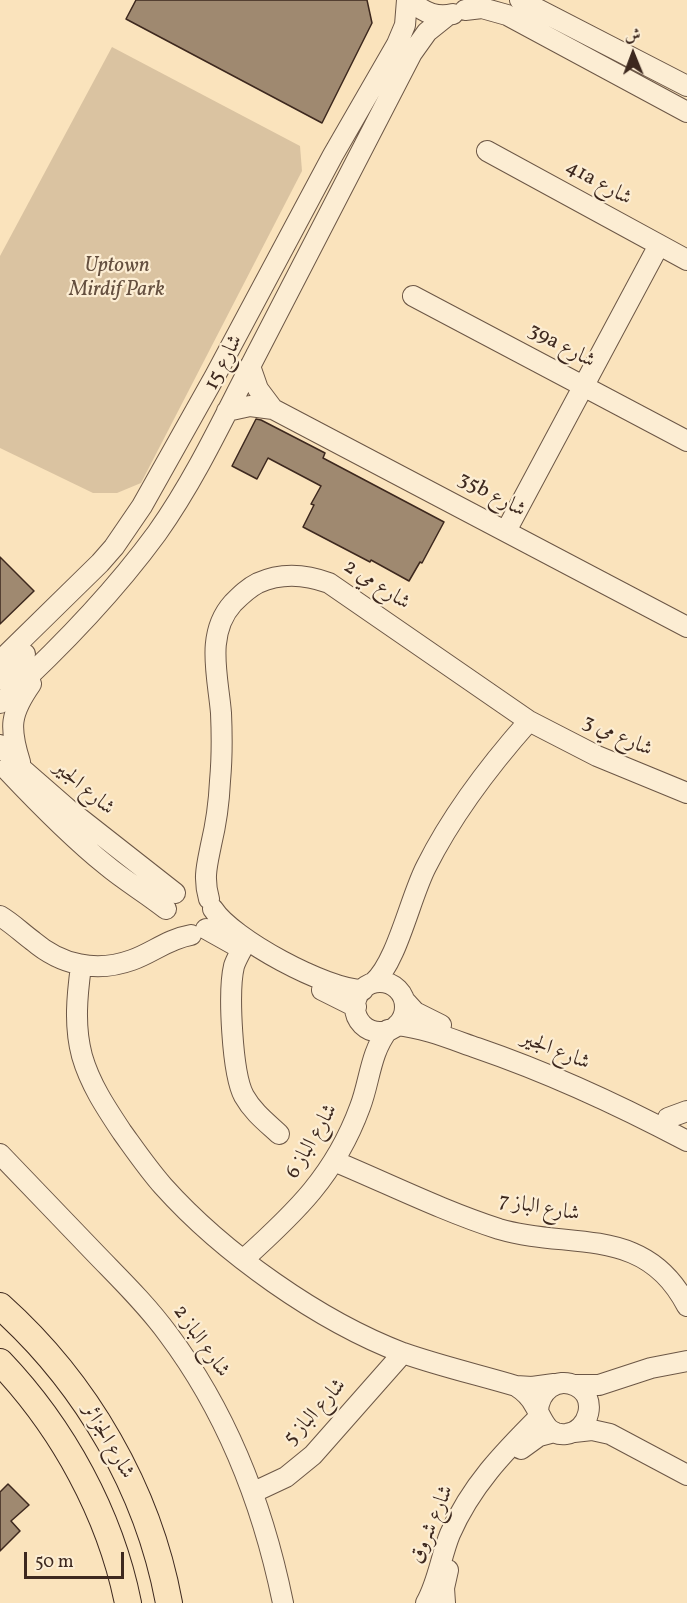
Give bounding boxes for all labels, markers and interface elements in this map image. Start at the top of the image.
north arrow [603,24,663,84]
text: ش [625,25,641,47]
street label: 41a شارع [560,156,636,212]
park label: Uptown Mirdif Park [69,254,165,304]
street label: 39a شارع [523,319,599,375]
street label: شارع 15 [200,331,250,395]
street label: 35b شارع [453,468,529,524]
street label: شارع مي 2 [338,555,414,617]
street label: شارع مي 3 [578,710,656,764]
street label: شارع الجير [47,756,119,822]
street label: شارع الجير [517,1027,593,1077]
street label: شارع الباز 6 [282,1100,344,1184]
street label: شارع الباز 7 [497,1190,581,1228]
street label: شارع الباز 2 [166,1301,234,1383]
street label: شارع الباز 5 [279,1374,353,1452]
street label: شارع الجزائر [75,1400,139,1484]
street label: شارع شروق [405,1482,461,1568]
scale bar [27,1540,128,1578]
text: 50 m [35,1550,74,1575]

